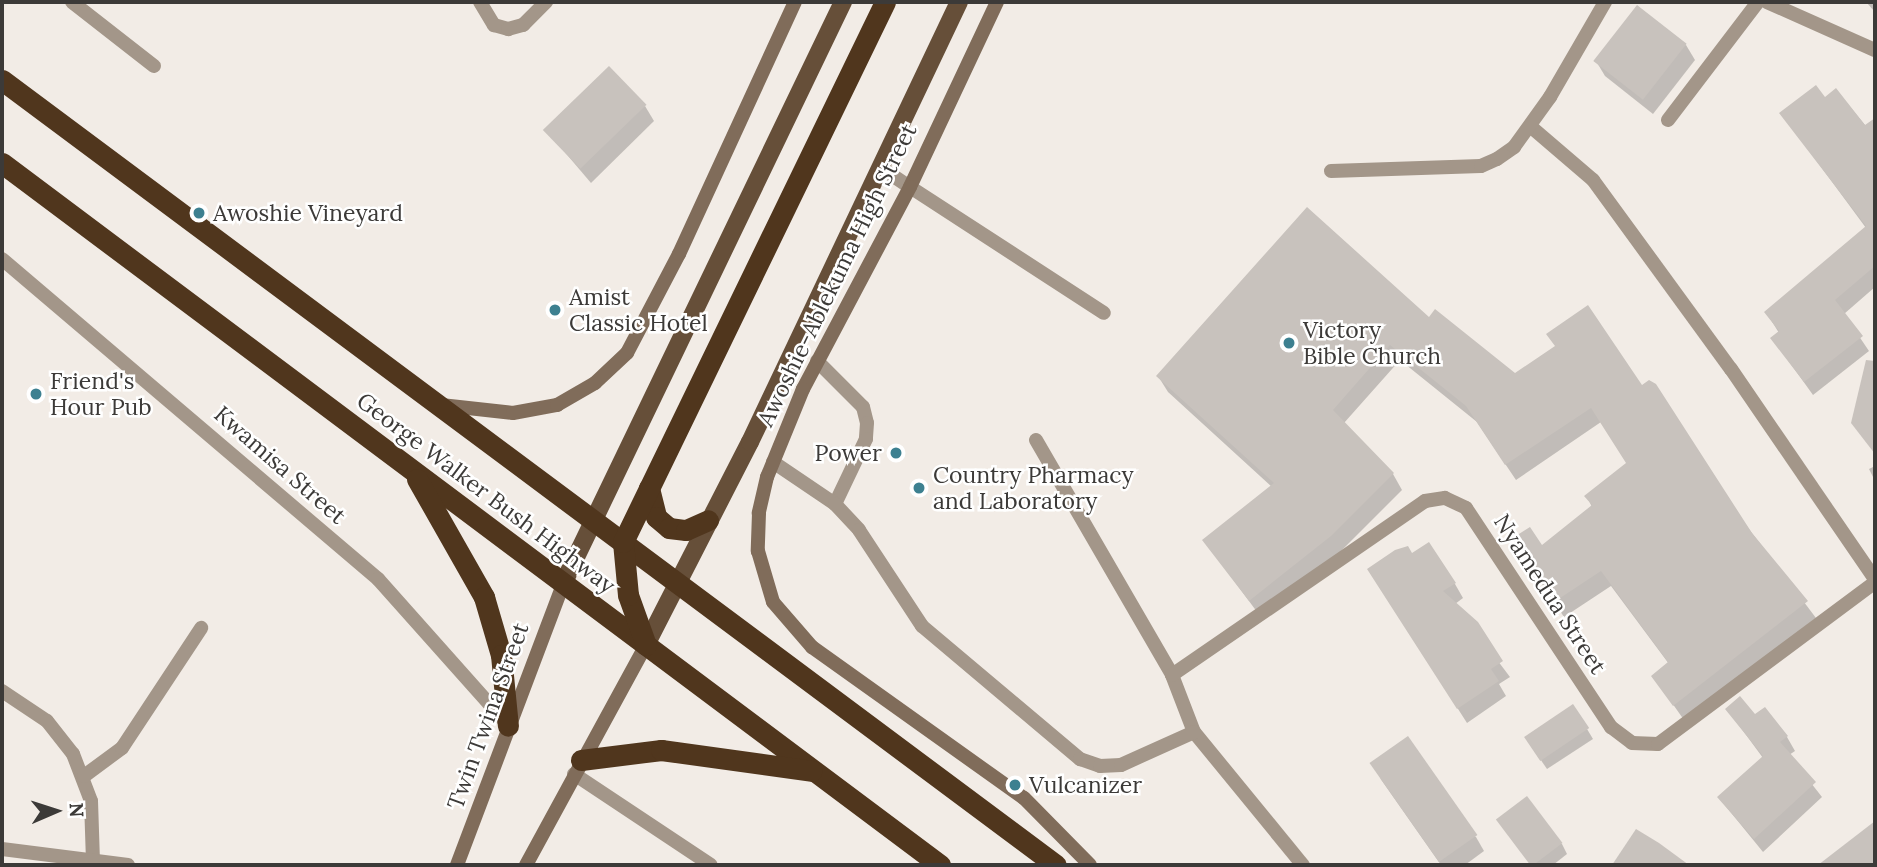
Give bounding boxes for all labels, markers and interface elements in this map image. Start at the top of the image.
street label: Awoshie-Ablekuma High Street [752,119,922,431]
place label: Awoshie Vineyard [213,199,403,227]
marker: Awoshie Vineyard [191,205,207,221]
place label: Amist Classic Hotel [569,283,708,337]
marker: Amist Classic Hotel [547,302,563,318]
place label: Victory Bible Church [1303,316,1441,370]
marker: Victory Bible Church [1281,335,1297,351]
place label: Friend's Hour Pub [50,367,152,421]
marker: Friend's Hour Pub [28,386,44,402]
street label: George Walker Bush Highway [351,387,621,599]
street label: Kwamisa Street [209,400,351,530]
place label: Power [814,439,882,467]
marker: Power [888,445,904,461]
place label: Country Pharmacy and Laboratory [933,461,1134,515]
marker: Country Pharmacy and Laboratory [911,480,927,496]
street label: Nyamedua Street [1488,509,1612,679]
street label: Twin Twina Street [441,619,535,813]
place label: Vulcanizer [1029,771,1142,799]
north arrow [21,776,91,846]
marker: Vulcanizer [1007,777,1023,793]
text: N [65,802,89,818]

